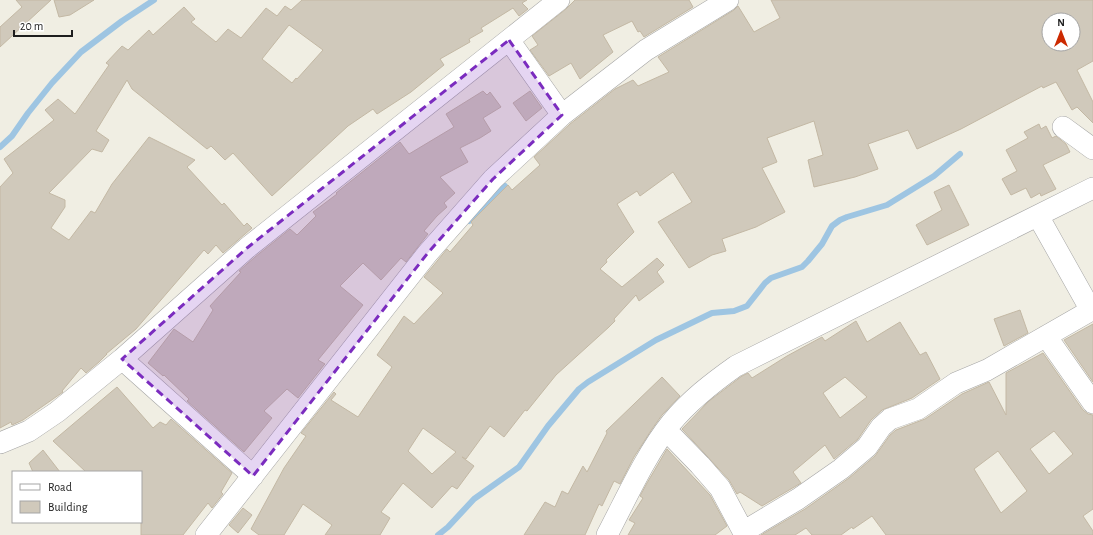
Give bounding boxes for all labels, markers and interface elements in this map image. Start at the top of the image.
scale bar [14,12,72,38]
north arrow [1041,12,1081,52]
text: N [1057,17,1065,28]
text: 20 m [20,20,43,32]
legend [12,471,142,523]
text: Road [48,481,72,493]
text: Building [48,501,88,513]

